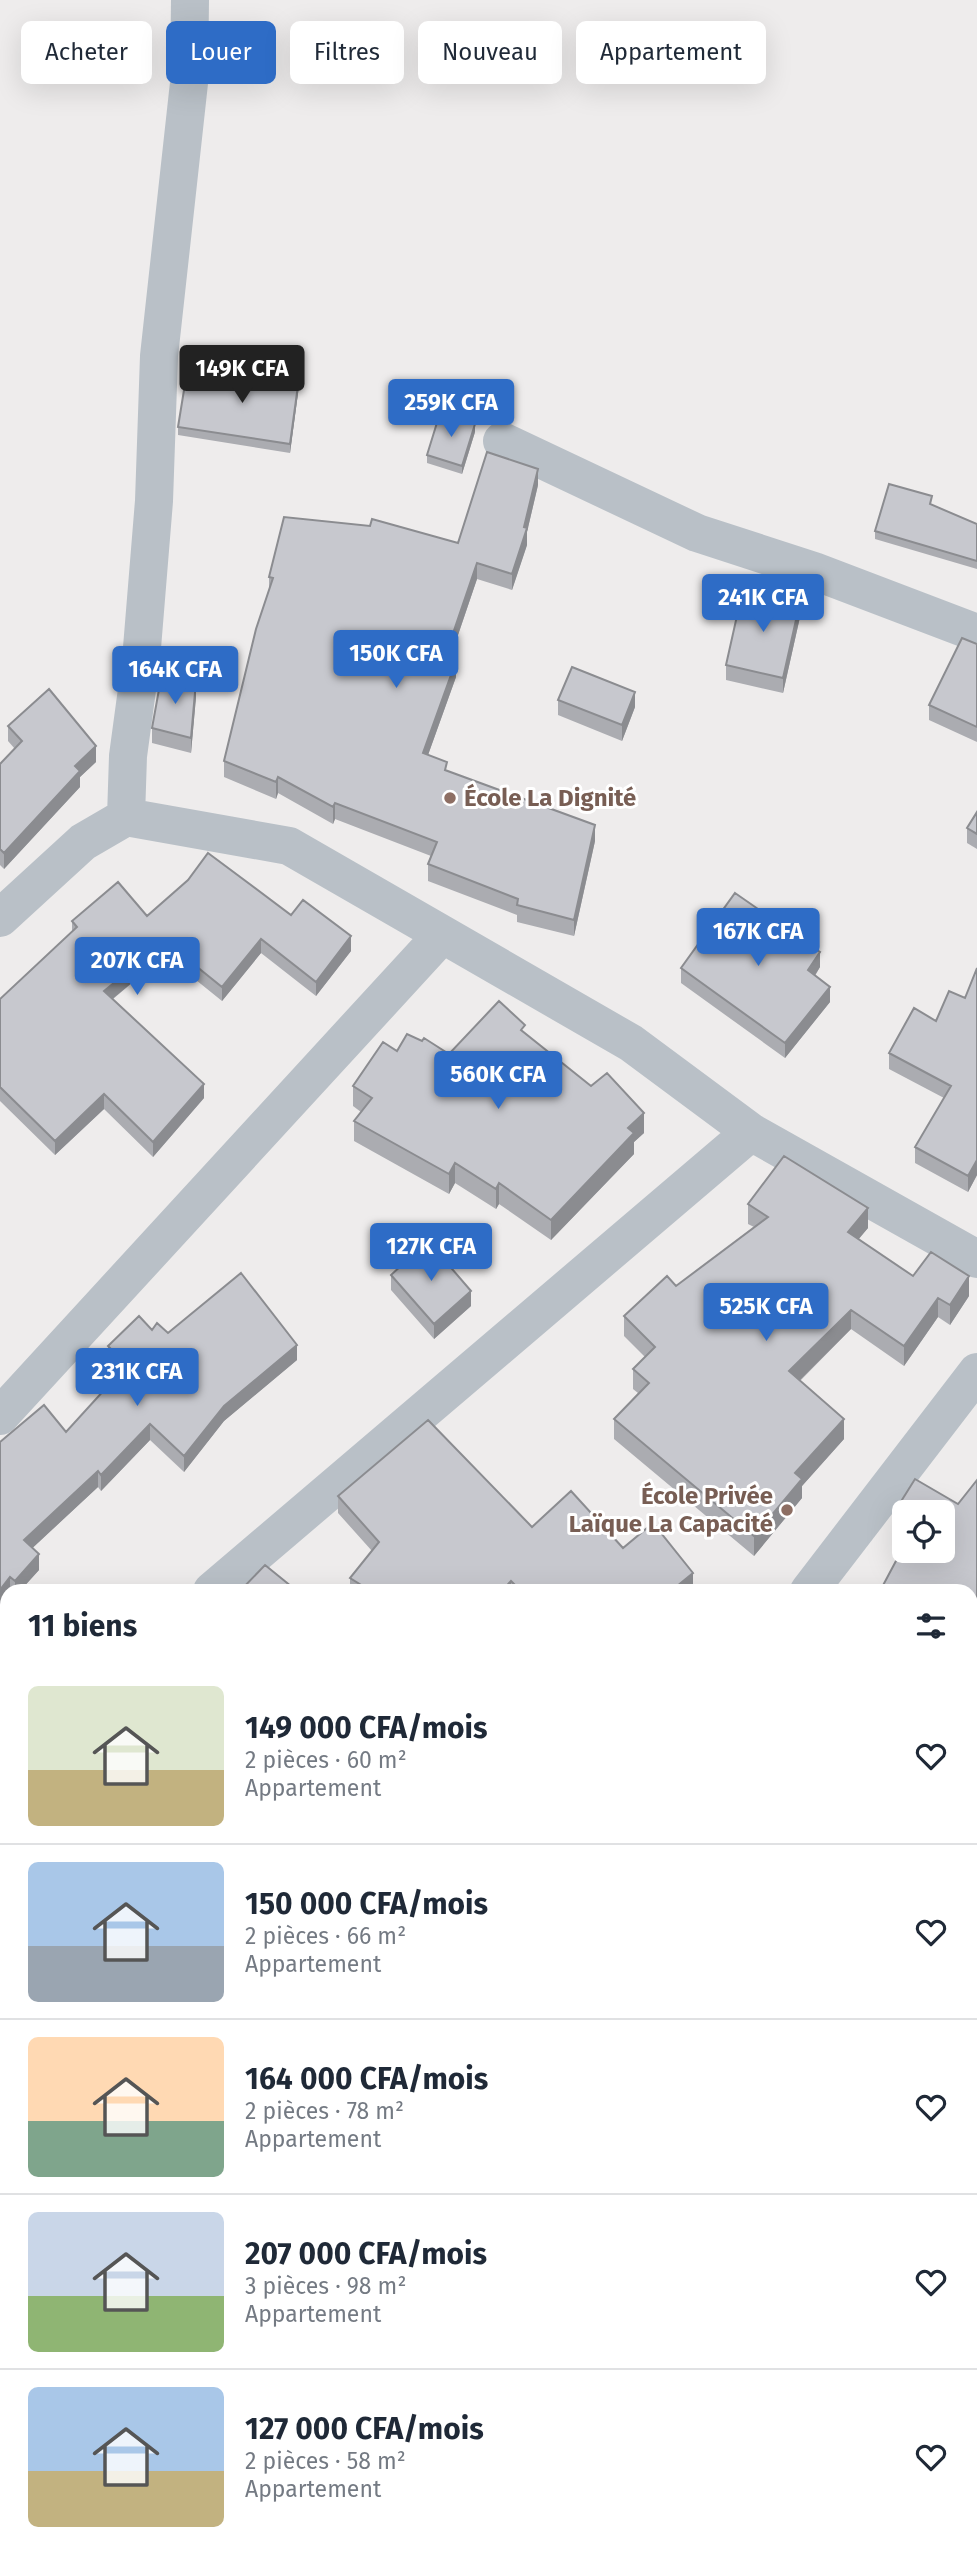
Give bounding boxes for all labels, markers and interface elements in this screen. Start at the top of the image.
chip: Acheter [21,21,152,84]
chip: Louer [166,21,276,84]
chip: Filtres [290,21,404,84]
chip: Nouveau [418,21,562,84]
chip: Appartement [576,21,766,84]
pin: 149K CFA [170,346,314,405]
text: 149K CFA [196,354,288,382]
pin: 259K CFA [379,380,523,439]
text: 259K CFA [404,388,498,416]
pin: 241K CFA [691,574,835,634]
text: 241K CFA [718,583,808,611]
pin: 150K CFA [324,630,468,690]
text: 150K CFA [349,639,443,667]
pin: 164K CFA [103,646,247,706]
text: 164K CFA [128,655,222,683]
place label: École La Dignité [464,783,636,812]
marker: École La Dignité [442,790,458,806]
pin: 167K CFA [686,908,830,968]
text: 167K CFA [713,917,803,945]
pin: 207K CFA [65,937,209,997]
text: 207K CFA [91,946,183,974]
pin: 560K CFA [426,1052,570,1111]
text: 560K CFA [450,1060,546,1088]
pin: 127K CFA [359,1224,503,1283]
text: 127K CFA [386,1232,476,1260]
pin: 525K CFA [694,1284,838,1343]
text: 525K CFA [719,1292,813,1320]
pin: 231K CFA [65,1348,209,1408]
text: 231K CFA [92,1357,182,1385]
place label: École Privée Laïque La Capacité [569,1481,773,1538]
map controls [892,1500,955,1563]
button: locate [892,1500,955,1563]
marker: École Privée Laïque La Capacité [779,1502,795,1518]
icon: filters [912,1607,950,1645]
text: 11 biens [28,1608,137,1644]
text: 149 000 CFA/mois [245,1710,488,1746]
icon: home [84,1714,168,1798]
icon: heart [912,1737,950,1775]
text: 2 pièces · 60 m² [245,1746,407,1774]
text: Appartement [245,1774,381,1802]
text: 150 000 CFA/mois [245,1886,488,1922]
icon: home [84,1890,168,1974]
icon: heart [912,1913,950,1951]
text: 2 pièces · 66 m² [245,1922,406,1950]
text: Appartement [245,1950,381,1978]
text: 164 000 CFA/mois [245,2061,488,2097]
icon: home [84,2065,168,2149]
icon: heart [912,2088,950,2126]
text: 2 pièces · 78 m² [245,2097,404,2125]
text: Appartement [245,2125,381,2153]
text: 207 000 CFA/mois [245,2236,487,2272]
icon: home [84,2240,168,2324]
icon: heart [912,2263,950,2301]
text: 3 pièces · 98 m² [245,2272,406,2300]
text: Appartement [245,2300,381,2328]
text: 127 000 CFA/mois [245,2411,484,2447]
icon: home [84,2415,168,2499]
icon: heart [912,2438,950,2476]
text: 2 pièces · 58 m² [245,2447,406,2475]
text: Appartement [245,2475,381,2503]

